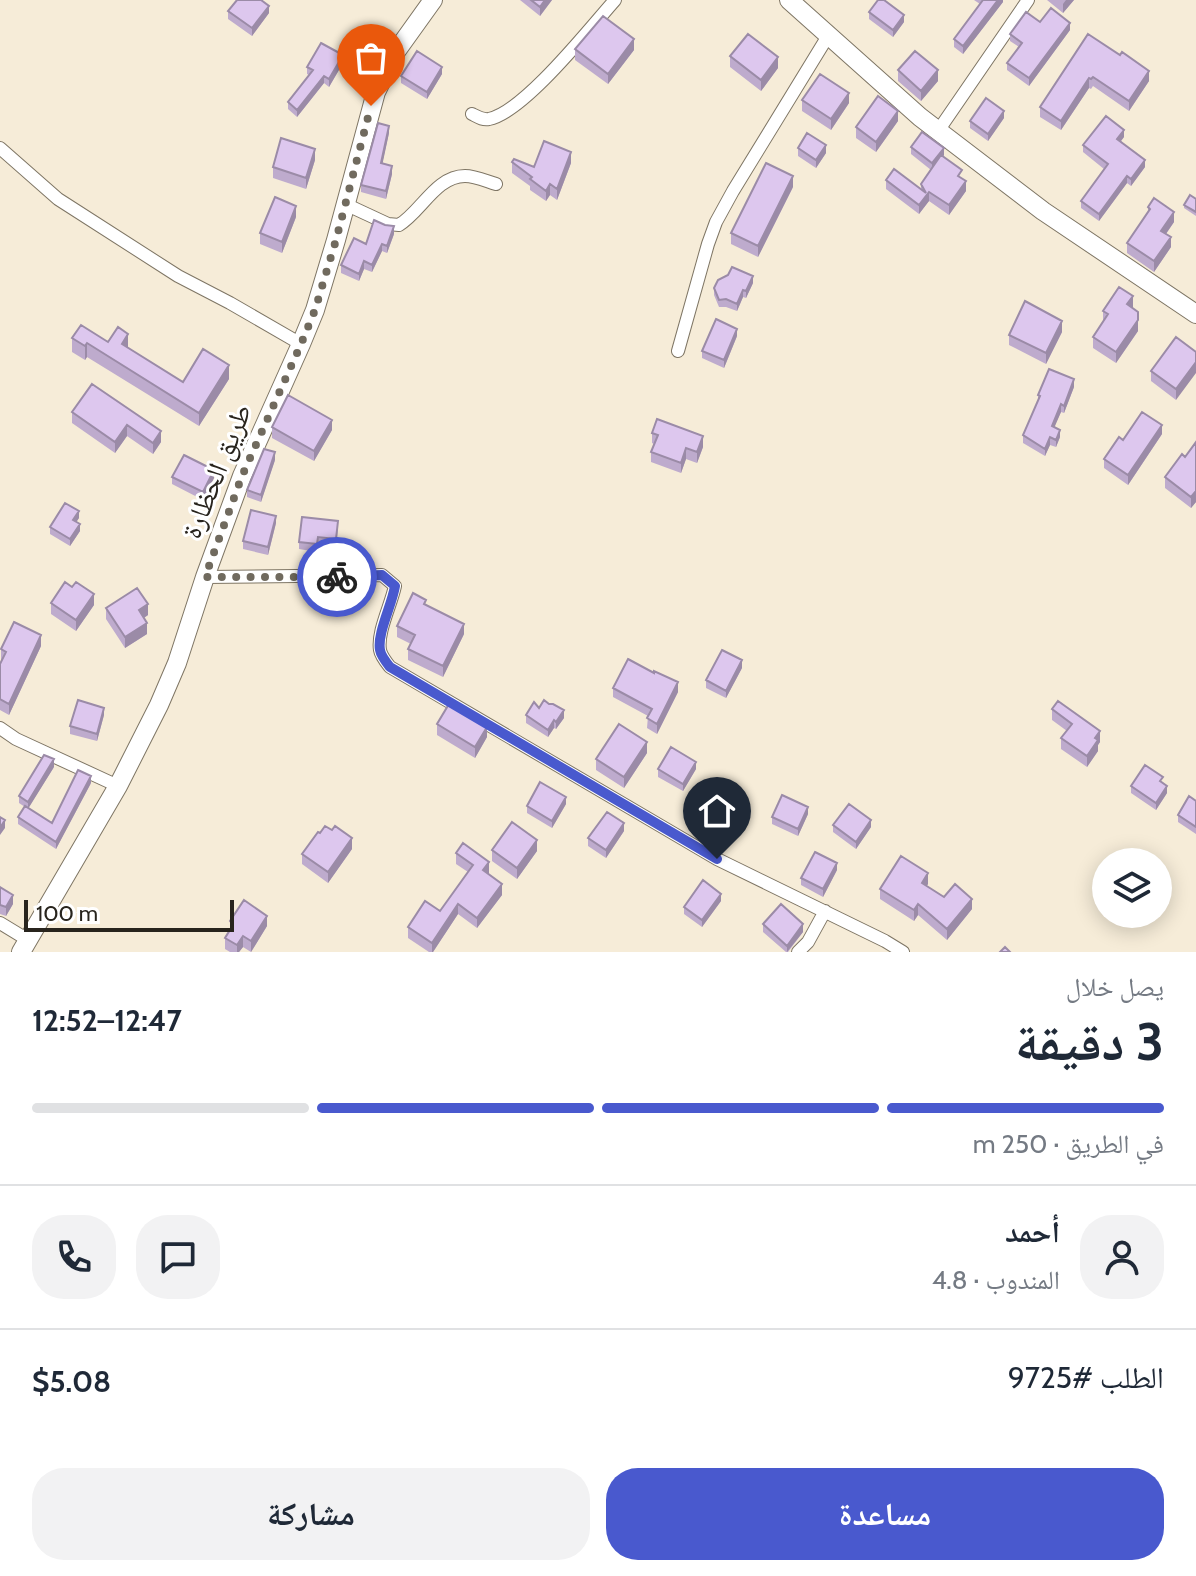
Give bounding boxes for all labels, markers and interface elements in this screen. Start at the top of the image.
pin [337,24,405,106]
icon: bag [349,36,393,80]
street label: طريق الحظارة [174,399,259,544]
courier [297,537,377,617]
icon: bike [315,555,359,599]
pin [683,777,751,859]
icon: home [695,789,739,833]
map controls [1092,848,1172,928]
button: layers [1092,848,1172,928]
scale bar [24,896,234,932]
text: 100 m [36,900,98,927]
text: يصل خلال [1066,971,1164,1003]
text: 12:47–12:52 [32,1002,182,1039]
text: 3 دقيقة [1015,1010,1164,1073]
text: في الطريق · 250 m [973,1128,1164,1160]
text: أحمد [1005,1213,1060,1250]
button: phone [32,1215,116,1299]
button: chat [136,1215,220,1299]
button: person [1080,1215,1164,1299]
text: المندوب · 4.8 [932,1264,1060,1296]
text: الطلب #9725 [1008,1359,1164,1396]
text: $5.08 [32,1363,111,1400]
button: مشاركة [32,1468,590,1560]
button: مساعدة [606,1468,1164,1560]

